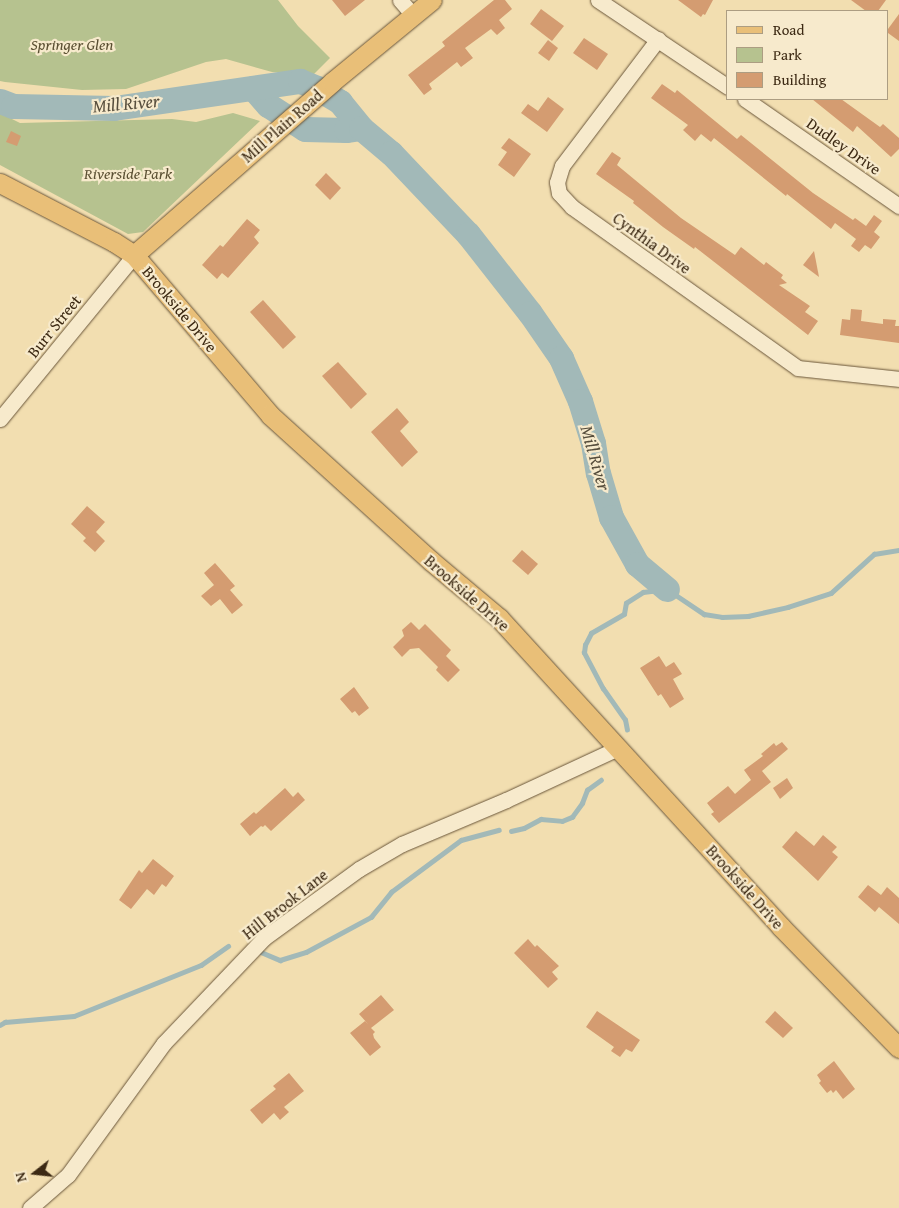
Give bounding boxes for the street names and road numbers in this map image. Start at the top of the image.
street label: Mill Plain Road [237,86,327,166]
street label: Dudley Drive [803,113,885,179]
street label: Cynthia Drive [609,208,695,278]
street label: Brookside Drive [139,262,221,356]
street label: Burr Street [23,291,85,361]
street label: Brookside Drive [421,551,513,635]
street label: Brookside Drive [702,841,788,933]
street label: Hill Brook Lane [239,865,331,943]

